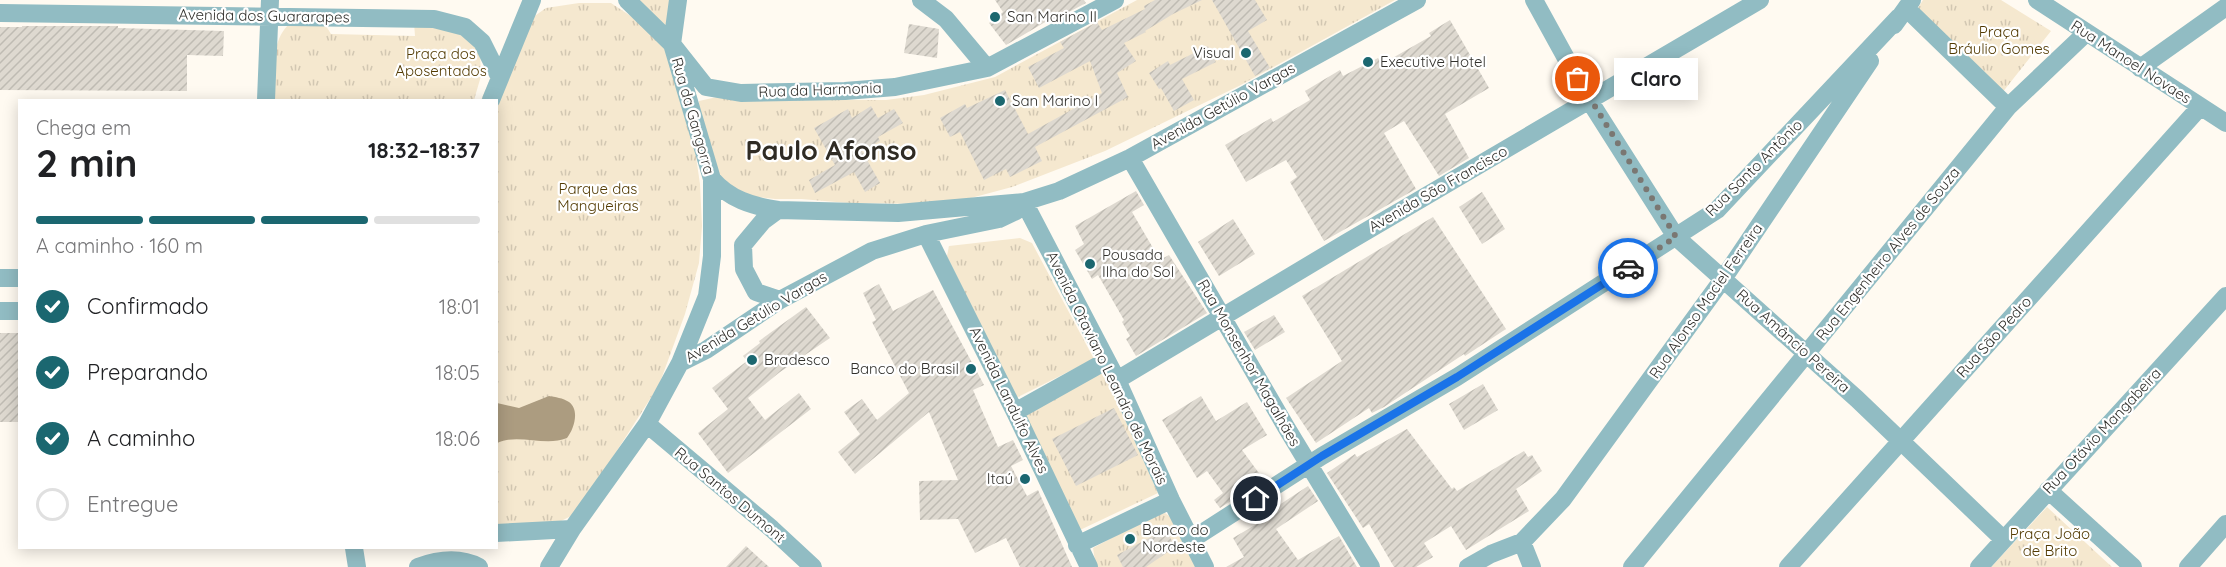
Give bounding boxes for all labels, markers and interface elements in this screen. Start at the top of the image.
street label: Avenida dos Guararapes [178,5,350,26]
place label: San Marino II [1007,7,1097,26]
marker: San Marino II [988,10,1002,24]
street label: Rua Manoel Novaes [2068,16,2195,107]
park label: Praça Bráulio Gomes [1948,22,2050,58]
place label: Visual [1193,43,1234,62]
park label: Praça dos Aposentados [395,44,487,80]
marker: Visual [1239,46,1253,60]
place label: Executive Hotel [1380,52,1486,71]
pin [1552,53,1603,104]
street label: Rua da Gangorra [668,55,719,177]
marker: Executive Hotel [1361,55,1375,69]
street label: Avenida Getúlio Vargas [1147,58,1298,153]
callout: Claro [1614,58,1698,100]
icon: bag [1561,62,1594,95]
text: Claro [1630,66,1682,91]
street label: Rua da Harmonia [758,78,882,101]
place label: San Marino I [1012,91,1098,110]
marker: San Marino I [993,94,1007,108]
text: Chega em [36,115,131,140]
street label: Rua Santo Antônio [1701,115,1806,220]
district label: Paulo Afonso [745,133,917,167]
text: 18:32–18:37 [368,136,480,164]
text: 2 min [36,138,138,187]
street label: Avenida São Francisco [1365,141,1510,236]
street label: Rua Engenheiro Alves de Souza [1812,163,1964,344]
park label: Parque das Mangueiras [557,179,639,215]
street label: Rua Alonso Maciel Ferreira [1645,219,1767,382]
text: A caminho · 160 m [36,233,203,258]
courier [1598,238,1658,298]
place label: Pousada Ilha do Sol [1102,245,1174,281]
street label: Avenida Otaviano Leandro de Morais [1043,248,1172,488]
icon: car [1612,252,1645,285]
marker: Pousada Ilha do Sol [1083,257,1097,271]
street label: Avenida Getúlio Vargas [681,267,830,366]
street label: Rua Monsenhor Magalhães [1194,276,1305,450]
street label: Rua Amâncio Pereira [1733,285,1854,397]
icon: check [36,290,69,323]
text: Confirmado [87,292,208,320]
street label: Rua São Pedro [1952,292,2035,381]
text: 18:01 [439,294,480,319]
street label: Avenida Landulfo Alves [966,323,1053,476]
place label: Bradesco [764,350,830,369]
marker: Bradesco [745,353,759,367]
icon: check [36,356,69,389]
text: Preparando [87,358,208,386]
place label: Banco do Brasil [850,359,959,378]
text: 18:05 [435,360,480,385]
marker: Banco do Brasil [964,362,978,376]
street label: Rua Otávio Mangabeira [2038,364,2165,498]
icon: check [36,422,69,455]
text: A caminho [87,424,195,452]
text: 18:06 [435,426,480,451]
street label: Rua Santos Dumont [671,443,790,547]
place label: Itaú [987,469,1013,488]
marker: Itaú [1018,472,1032,486]
pin [1230,473,1281,524]
icon: home [1239,482,1272,515]
text: Entregue [87,490,178,518]
place label: Banco do Nordeste [1142,520,1209,556]
park label: Praça João de Brito [2010,524,2090,560]
marker: Banco do Nordeste [1123,532,1137,546]

